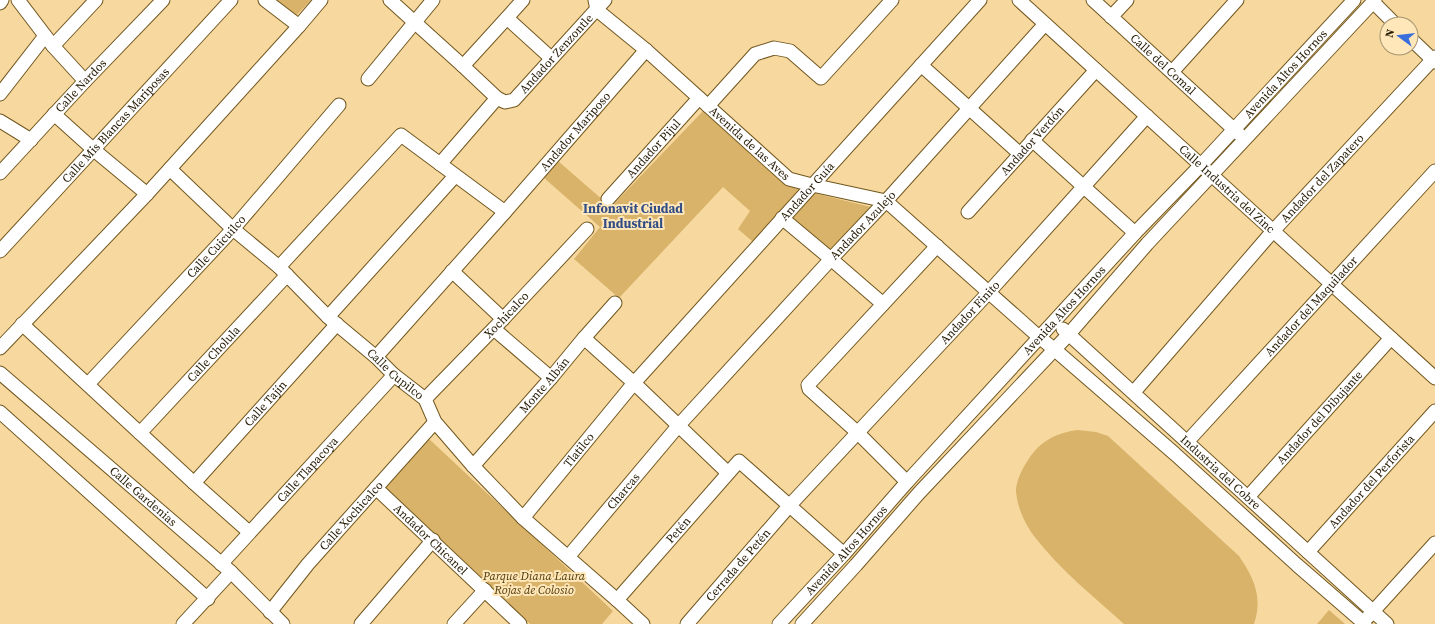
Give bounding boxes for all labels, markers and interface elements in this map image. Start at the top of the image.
street label: Andador Zenzontle [516,10,596,97]
north arrow [1379,16,1419,56]
street label: Avenida Altos Hornos [1240,26,1331,122]
text: N [1382,28,1398,39]
street label: Calle del Comal [1127,30,1200,99]
street label: Calle Nardos [52,55,110,116]
street label: Calle Mis Blancas Mariposas [59,64,173,186]
street label: Andador Mariposo [536,88,614,174]
street label: Avenida de las Aves [706,103,793,184]
street label: Andador Verdón [997,103,1068,179]
street label: Andador Pijul [623,115,685,181]
street label: Andador del Zapatero [1277,130,1368,226]
street label: Calle Industria del Zinc [1176,141,1278,237]
street label: Andador Guía [776,158,839,224]
street label: Andador Azulejo [826,187,900,263]
district label: Infonavit Ciudad Industrial [583,200,683,232]
street label: Calle Cuicuilco [183,211,250,281]
street label: Andador del Maquilador [1261,253,1361,360]
street label: Avenida Altos Hornos [1019,262,1109,358]
street label: Andador Finito [936,277,1004,347]
street label: Xochicalco [481,288,533,342]
street label: Calle Cholula [184,322,244,385]
street label: Calle Cupilco [364,345,427,403]
street label: Monte Albán [516,354,573,416]
street label: Andador del Dibujante [1273,367,1366,468]
street label: Calle Tajín [241,377,290,430]
street label: Tlatilco [560,429,598,471]
street label: Andador del Perforista [1325,430,1419,532]
street label: Industria del Cobre [1177,432,1264,513]
street label: Calle Tlapacoya [273,433,342,506]
street label: Calle Gardenias [106,463,180,530]
street label: Charcas [603,470,643,513]
street label: Calle Xochicalco [316,477,387,554]
street label: Andador Chicanel [390,501,471,579]
street label: Avenida Altos Hornos [802,502,891,599]
street label: Petén [662,513,694,547]
street label: Cerrada de Petén [702,525,774,605]
park label: Parque Diana Laura Rojas de Colosio [482,568,586,598]

